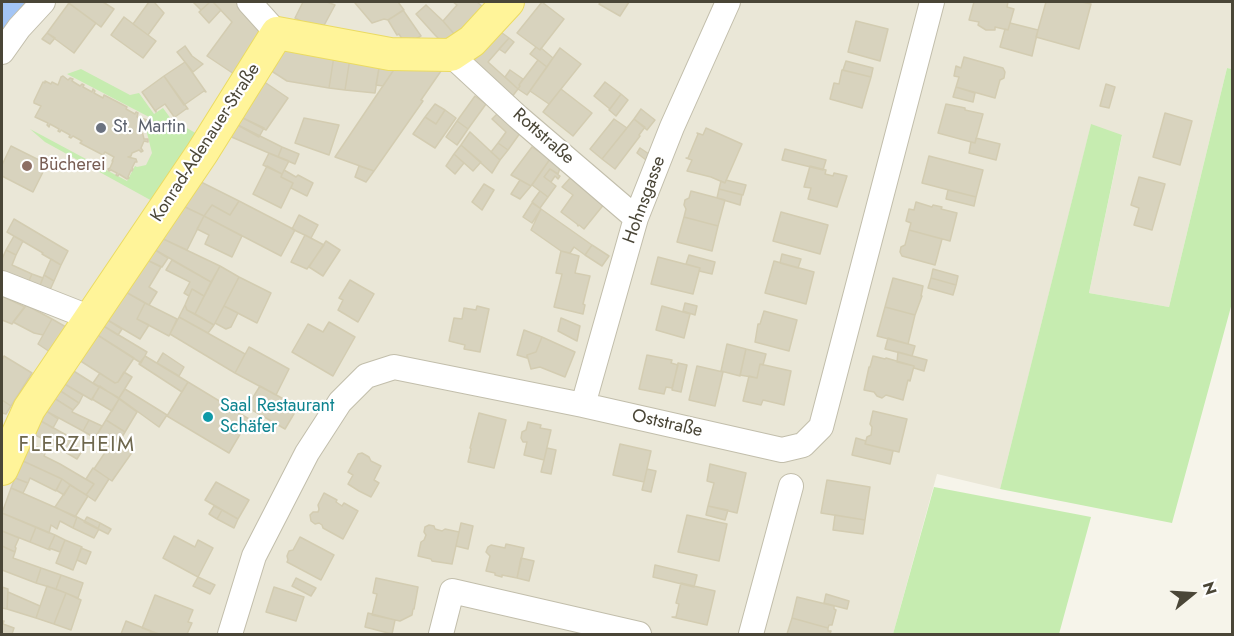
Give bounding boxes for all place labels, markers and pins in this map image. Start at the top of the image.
place label: St. Martin [113,117,186,139]
marker: St. Martin [94,121,108,135]
place label: Bücherei [39,155,106,177]
marker: Bücherei [20,159,34,173]
place label: Saal Restaurant Schäfer [220,396,334,438]
marker: Saal Restaurant Schäfer [201,410,215,424]

